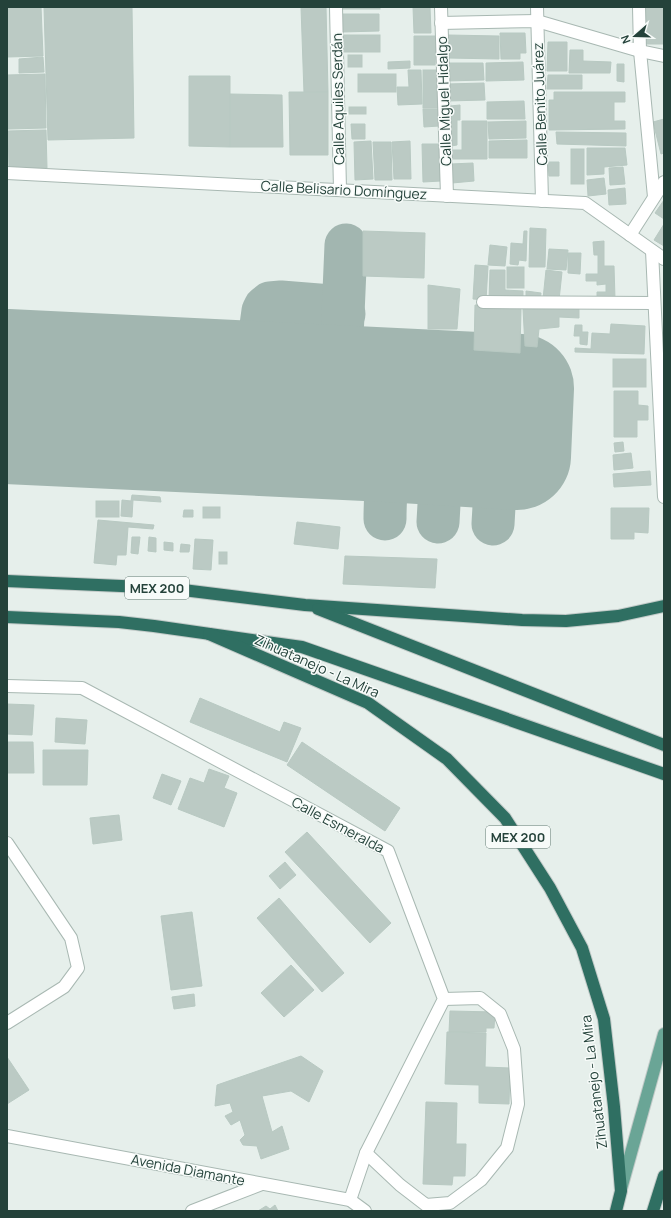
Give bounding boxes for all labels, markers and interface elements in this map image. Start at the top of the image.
north arrow [615,16,655,56]
street label: Calle Aquiles Serdán [327,33,348,165]
text: N [617,33,634,46]
street label: Calle Miguel Hidalgo [432,36,455,166]
street label: Calle Benito Juárez [528,42,551,166]
street label: Calle Belisario Domínguez [260,176,428,203]
road number: MEX 200 [125,577,189,599]
street label: Zihuatanejo - La Mira [252,629,383,702]
street label: Calle Esmeralda [289,792,388,857]
road number: MEX 200 [486,826,550,848]
street label: Zihuatanejo - La Mira [576,1014,611,1150]
street label: Avenida Diamante [130,1149,247,1190]

